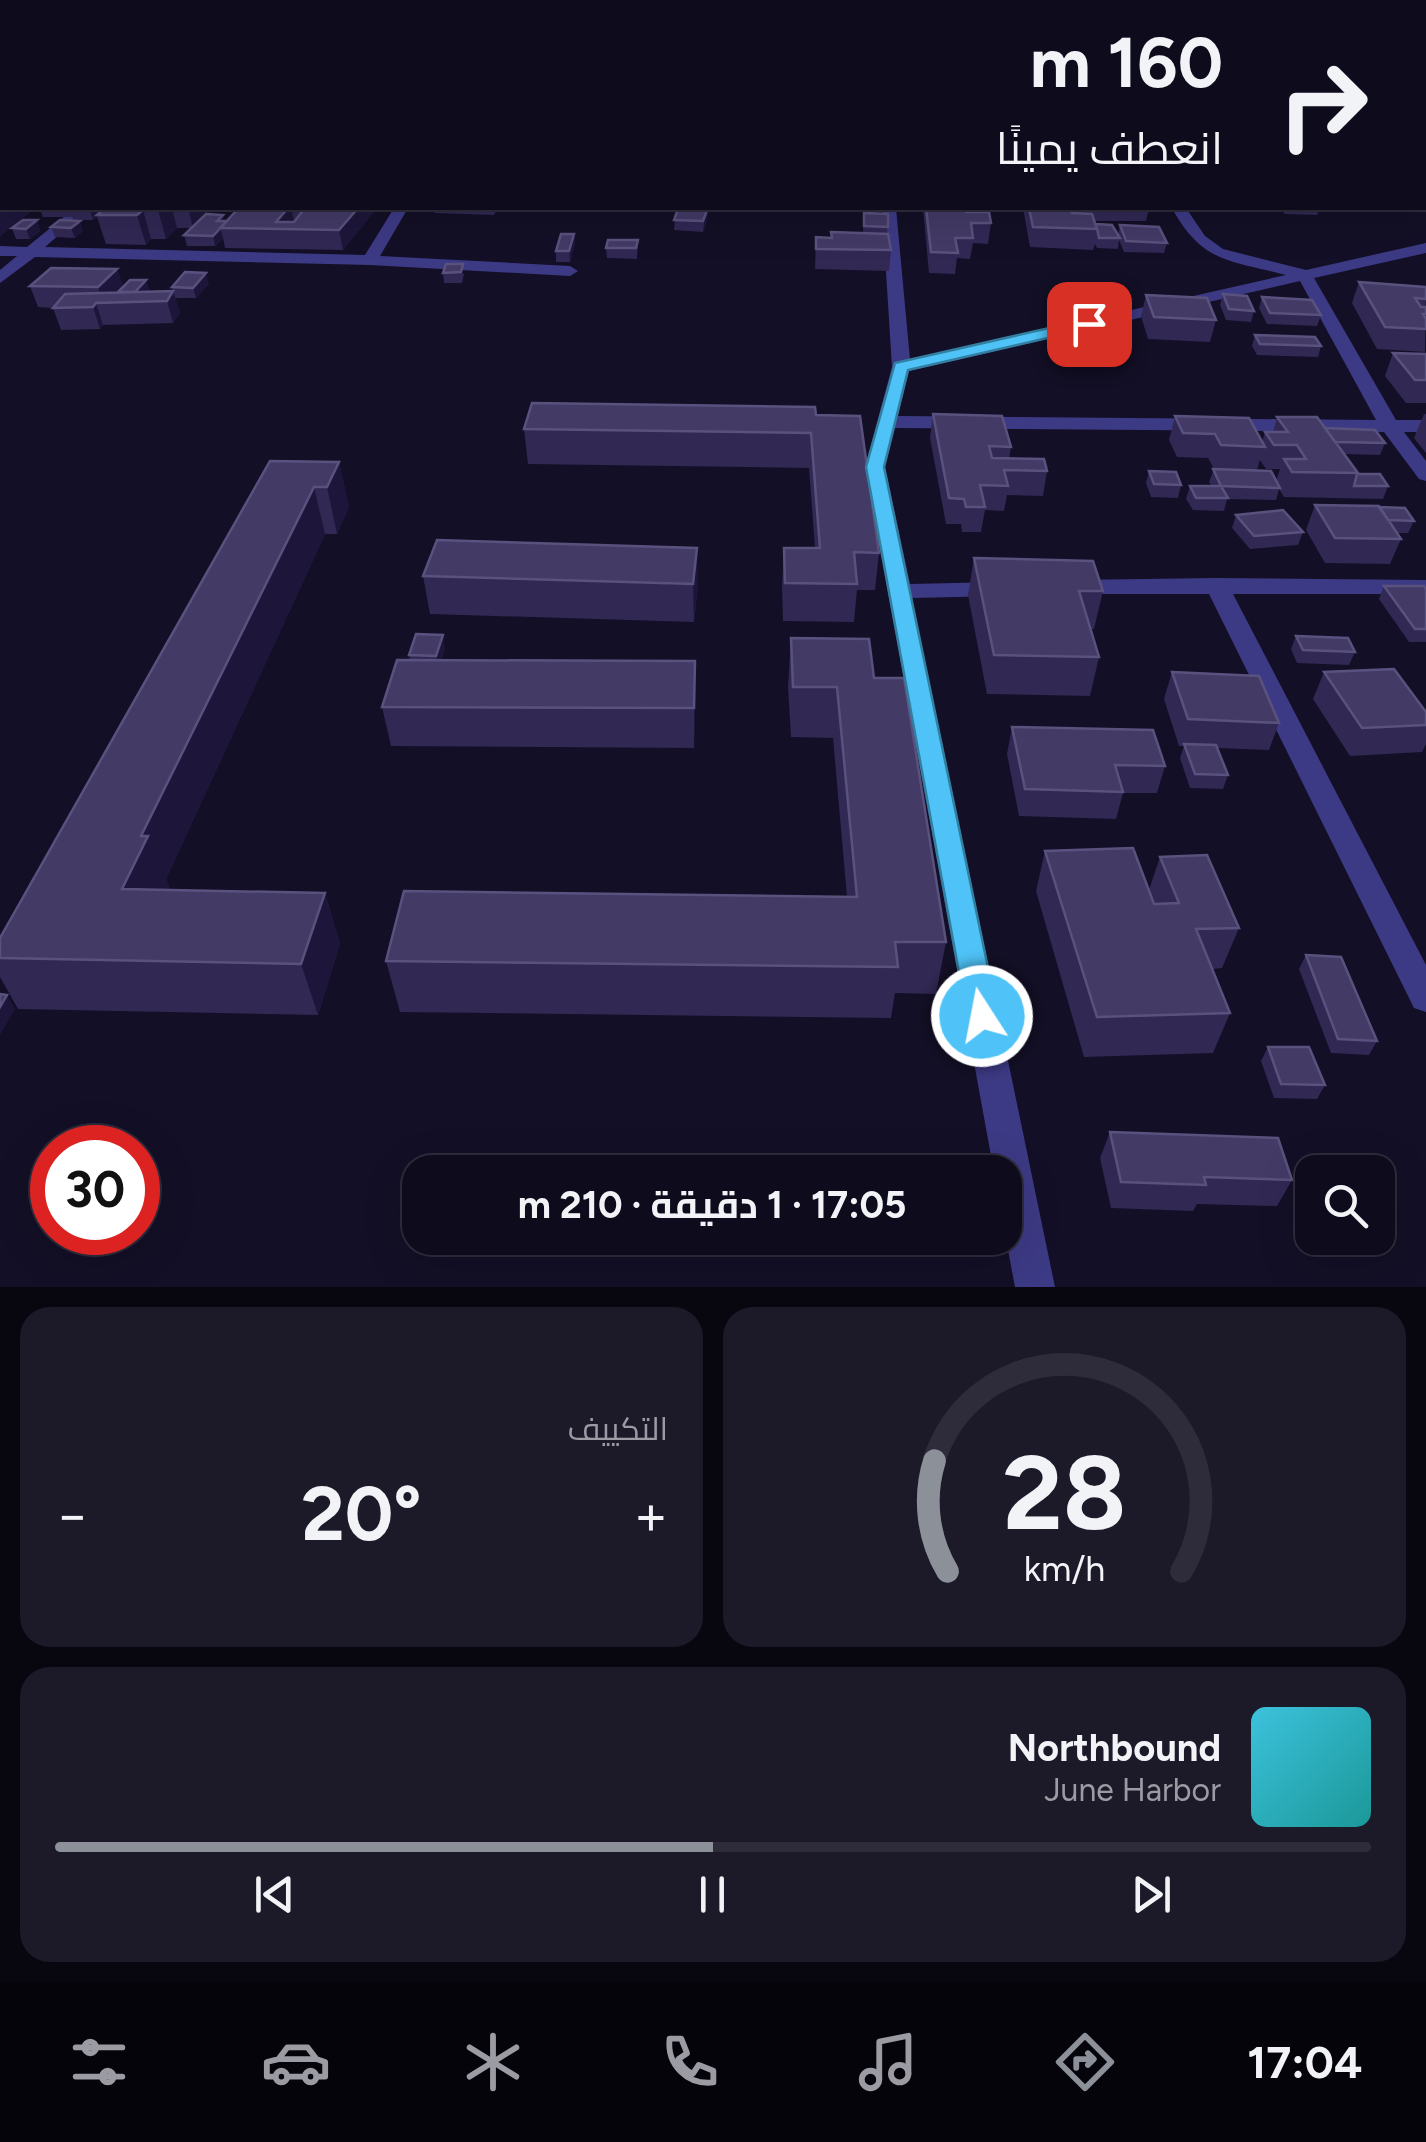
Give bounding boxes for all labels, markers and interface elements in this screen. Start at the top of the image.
text: 160 m [1030,20,1223,105]
icon: right [1258,40,1388,170]
text: انعطف يمينًا [996,121,1223,175]
pin [1047,282,1132,367]
icon: arrive [1062,297,1117,352]
position arrow [930,964,1034,1068]
speed limit sign: 30 [30,1125,160,1255]
map controls [1295,1155,1395,1255]
button: search [1295,1155,1395,1255]
text: 17:05 · 1 دقيقة · 210 m [518,1182,906,1228]
text: التكييف [568,1410,668,1448]
text: 28 [1003,1430,1126,1555]
text: 20° [301,1469,422,1559]
text: − [55,1482,89,1548]
text: + [634,1482,668,1548]
text: km/h [1024,1547,1105,1590]
text: Northbound [1008,1725,1221,1771]
text: June Harbor [1044,1771,1221,1809]
icon: previous [247,1867,302,1922]
icon: pause [685,1867,740,1922]
icon: next [1124,1867,1179,1922]
icon: filters [64,2027,134,2097]
icon: car [261,2027,331,2097]
icon: climate [458,2027,528,2097]
icon: phone [655,2027,725,2097]
icon: music [853,2027,923,2097]
icon: directions [1050,2027,1120,2097]
text: 17:04 [1247,2035,1362,2089]

